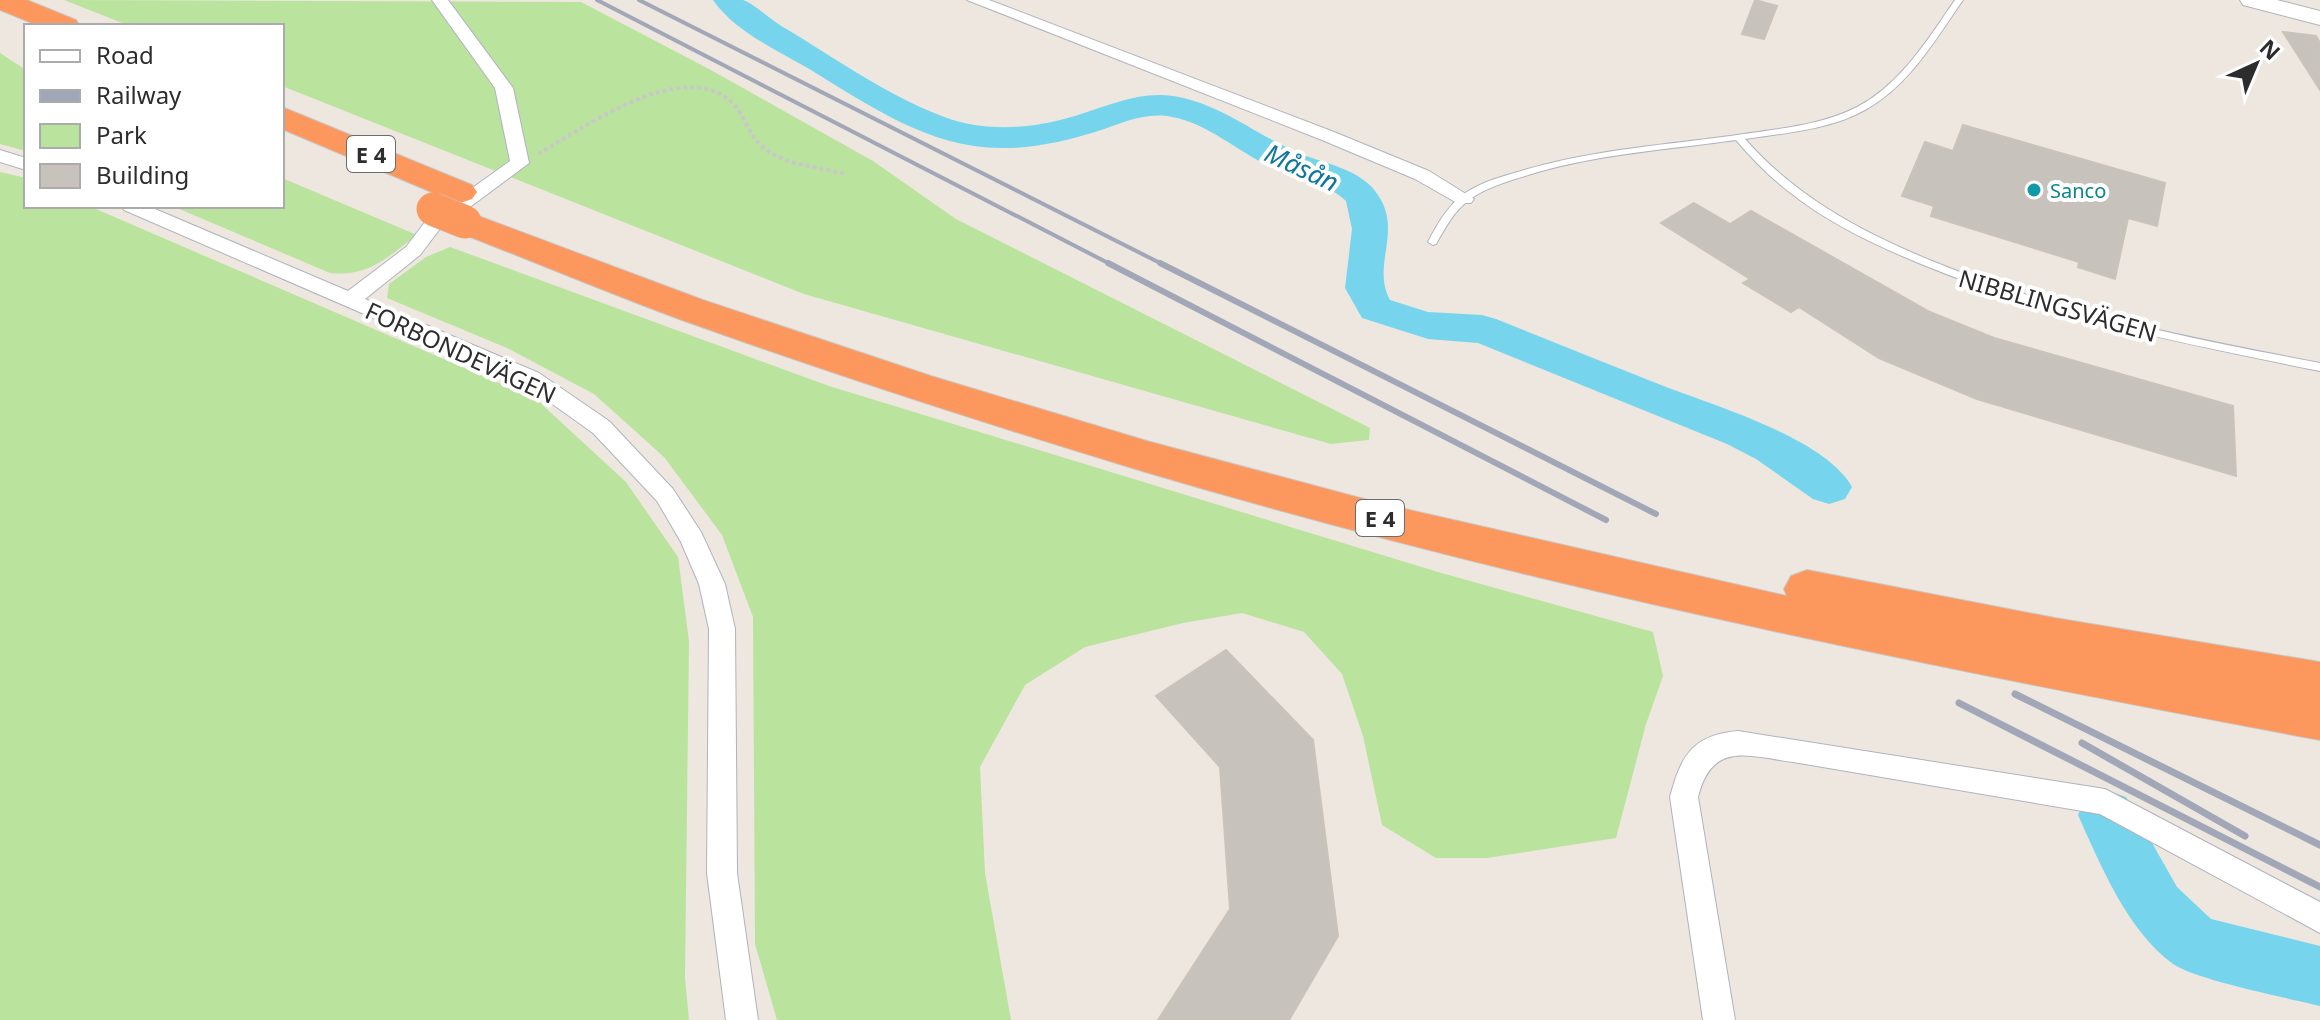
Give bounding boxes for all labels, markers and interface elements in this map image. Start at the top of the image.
legend [24,24,284,208]
north arrow [2216,24,2296,104]
text: N [2254,32,2287,66]
text: Road [96,38,154,71]
text: Railway [96,78,182,111]
text: Park [96,118,147,151]
water label: Måsån [1259,134,1345,200]
road number: E 4 [347,136,395,172]
text: Building [96,158,189,191]
place label: Sanco [2050,177,2106,204]
marker: Sanco [2025,181,2043,199]
street label: NIBBLINGSVÄGEN [1955,261,2161,349]
street label: FORBONDEVÄGEN [360,293,562,411]
road number: E 4 [1356,500,1404,536]

